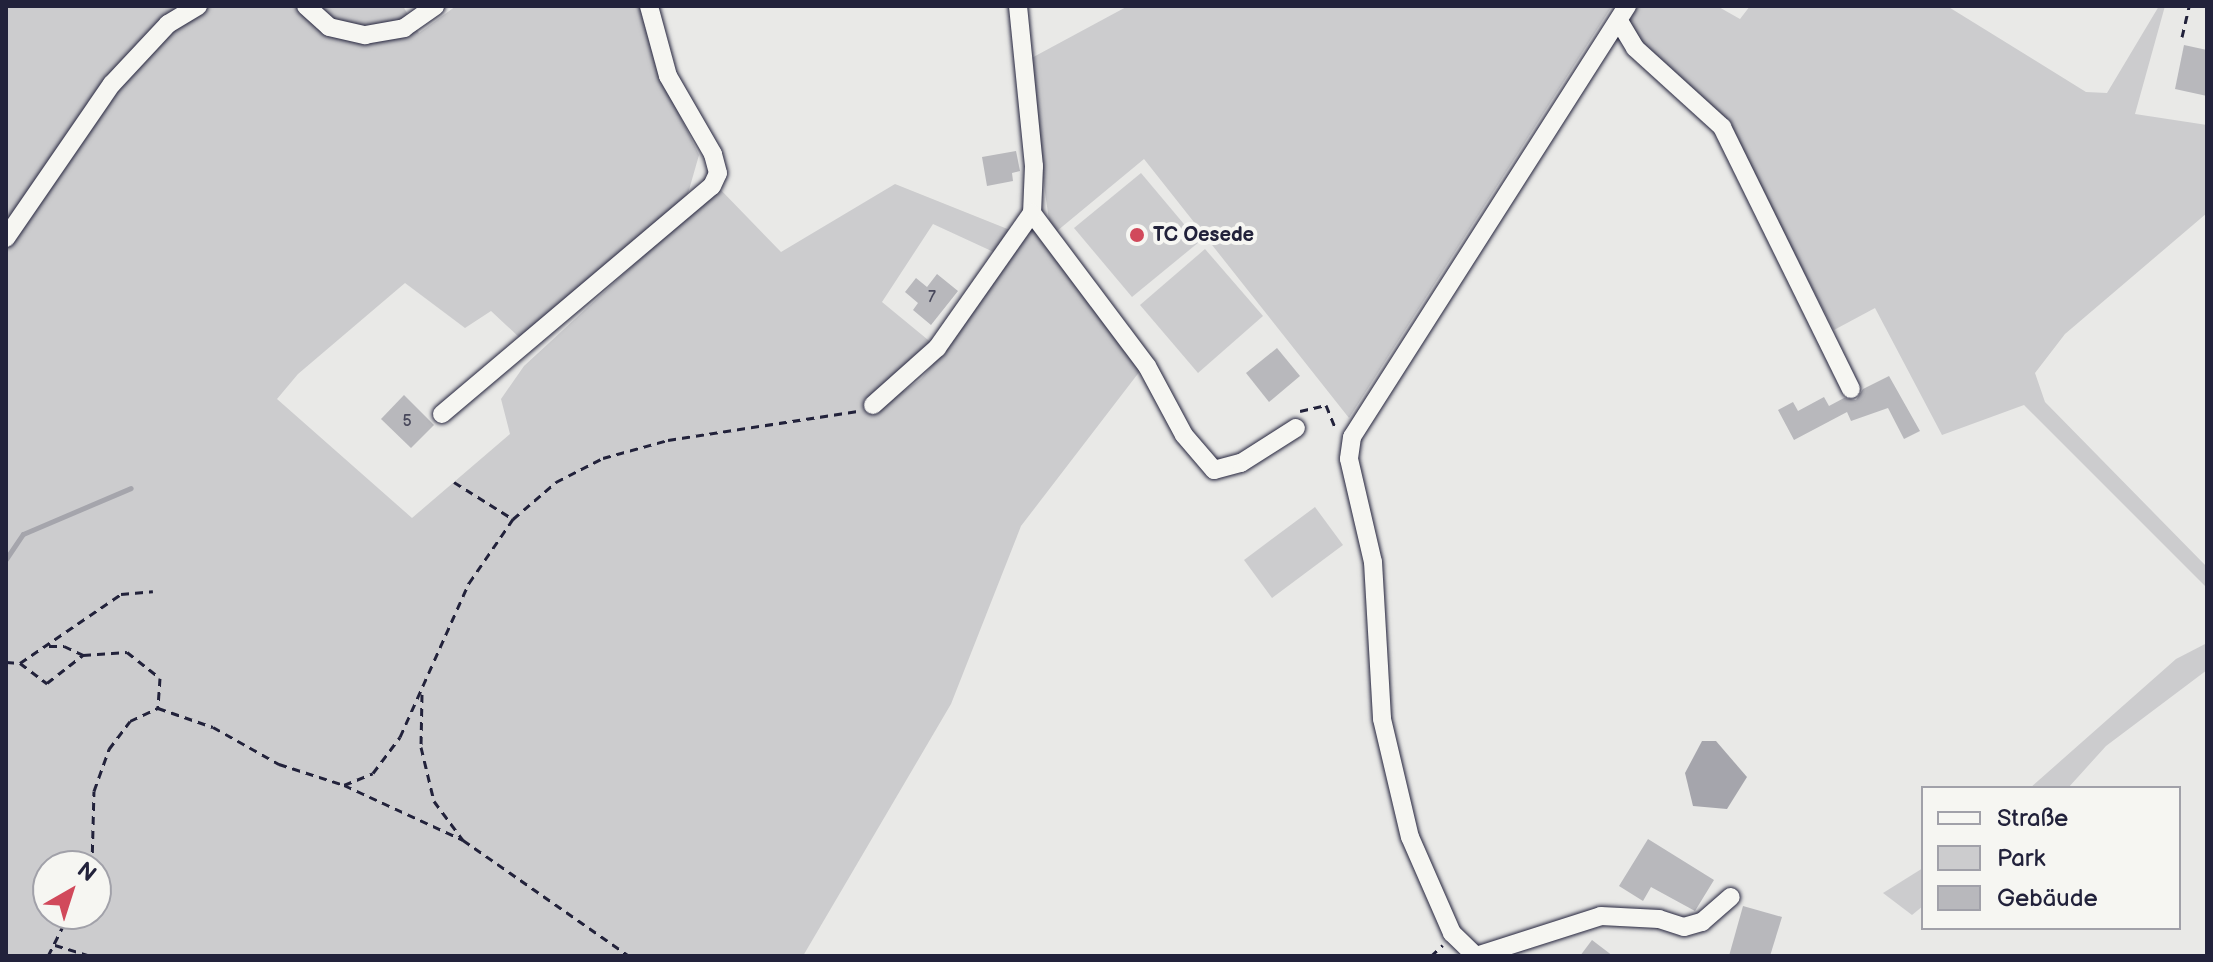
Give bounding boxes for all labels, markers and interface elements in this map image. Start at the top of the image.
place label: TC Oesede [1153,223,1254,247]
marker: TC Oesede [1128,226,1146,244]
house number: 7 [928,288,936,308]
house number: 5 [402,412,412,432]
legend [1921,786,2181,930]
text: Straße [1997,804,2068,833]
text: Park [1997,844,2045,873]
north arrow [32,850,112,930]
text: N [71,857,101,888]
text: Gebäude [1997,884,2098,913]

